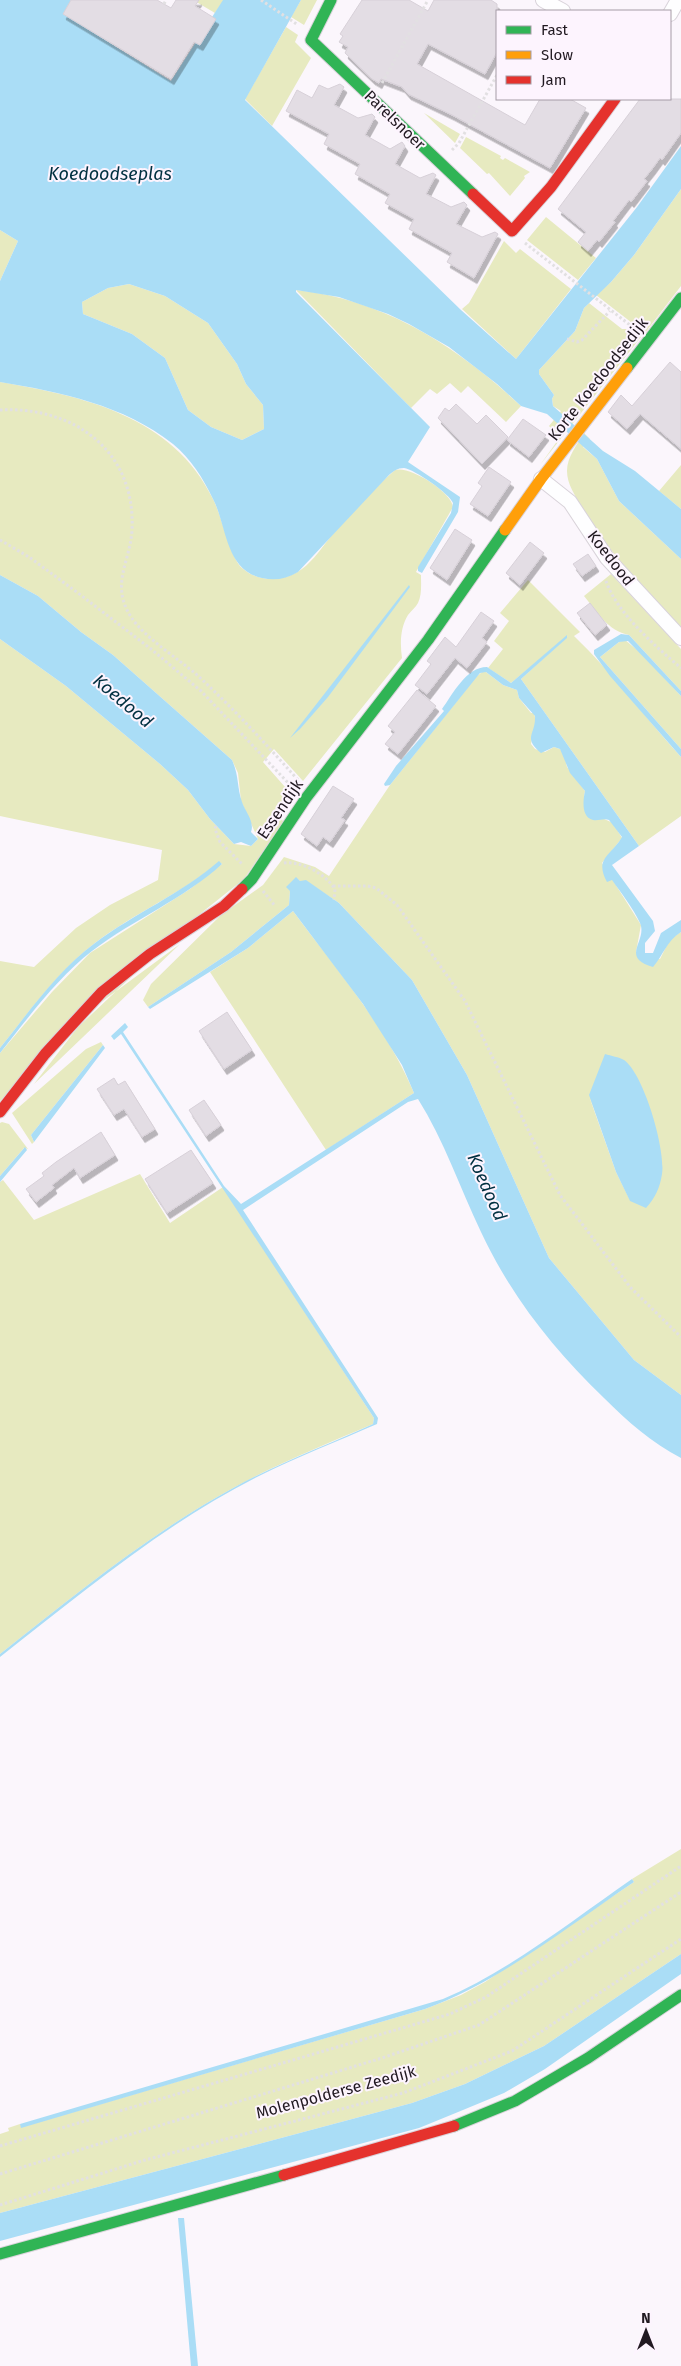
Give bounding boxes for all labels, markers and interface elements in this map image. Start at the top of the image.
legend [496,10,671,100]
text: Fast [541,21,568,39]
text: Slow [541,46,573,64]
text: Jam [541,71,567,89]
street label: Parelsnoer [361,86,430,154]
water label: Koedoodseplas [48,163,172,185]
street label: Korte Koedoodsedijk [544,313,653,444]
street label: Koedood [583,527,639,589]
water label: Koedood [88,669,158,733]
street label: Essendijk [253,775,307,843]
water label: Koedood [462,1150,512,1225]
street label: Molenpolderse Zeedijk [254,2061,419,2123]
north arrow [621,2306,671,2356]
text: N [641,2310,651,2327]

